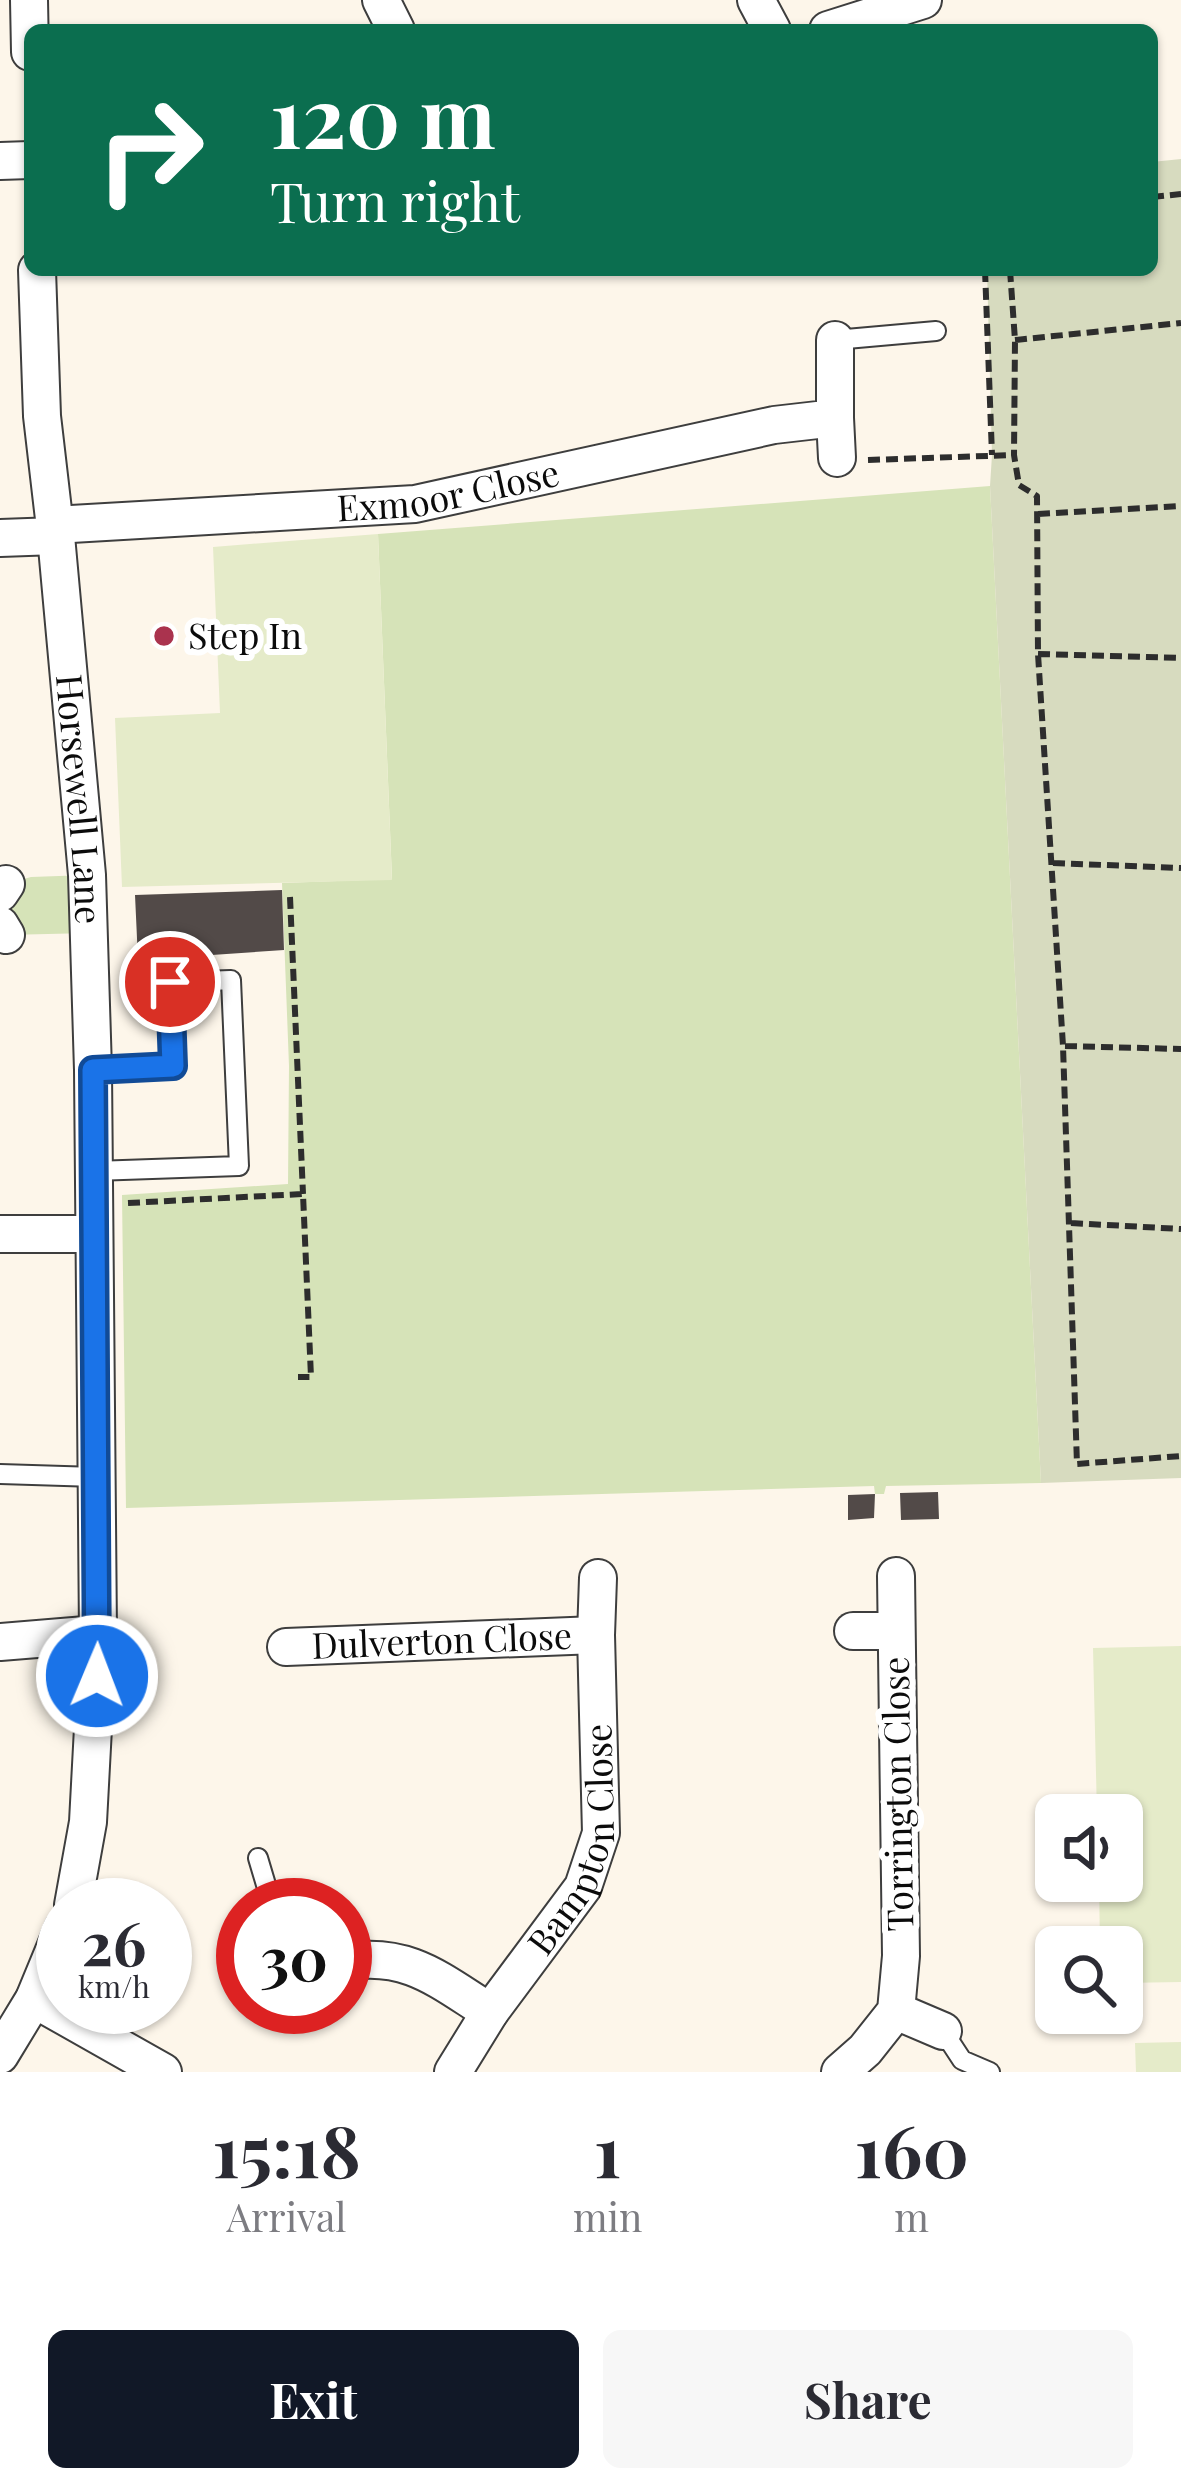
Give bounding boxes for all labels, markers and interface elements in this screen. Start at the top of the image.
text: 120 m [270,58,496,170]
icon: right [72,72,228,228]
text: Turn right [270,165,520,237]
street label: Exmoor Close [335,447,563,531]
place label: Step In [188,610,302,658]
marker: Step In [151,623,177,649]
street label: Horsewell Lane [47,672,114,925]
pin [119,931,221,1033]
icon: arrive [137,949,203,1015]
street label: Dulverton Close [311,1610,573,1668]
position arrow [34,1613,160,1739]
street label: Torrington Close [870,1656,922,1932]
street label: Bampton Close [515,1723,623,1963]
map controls [1035,1794,1143,2034]
button: sound [1035,1794,1143,1902]
speed limit sign: 30 [216,1878,372,2034]
text: 26 [81,1901,147,1981]
button: search [1035,1926,1143,2034]
text: km/h [78,1966,150,2006]
text: 15:18 [212,2100,361,2196]
text: 1 [594,2100,621,2196]
text: 160 [854,2100,969,2196]
text: Arrival [226,2190,347,2242]
text: min [573,2190,642,2242]
text: m [894,2190,929,2242]
button: Exit [48,2330,579,2468]
button: Share [603,2330,1133,2468]

